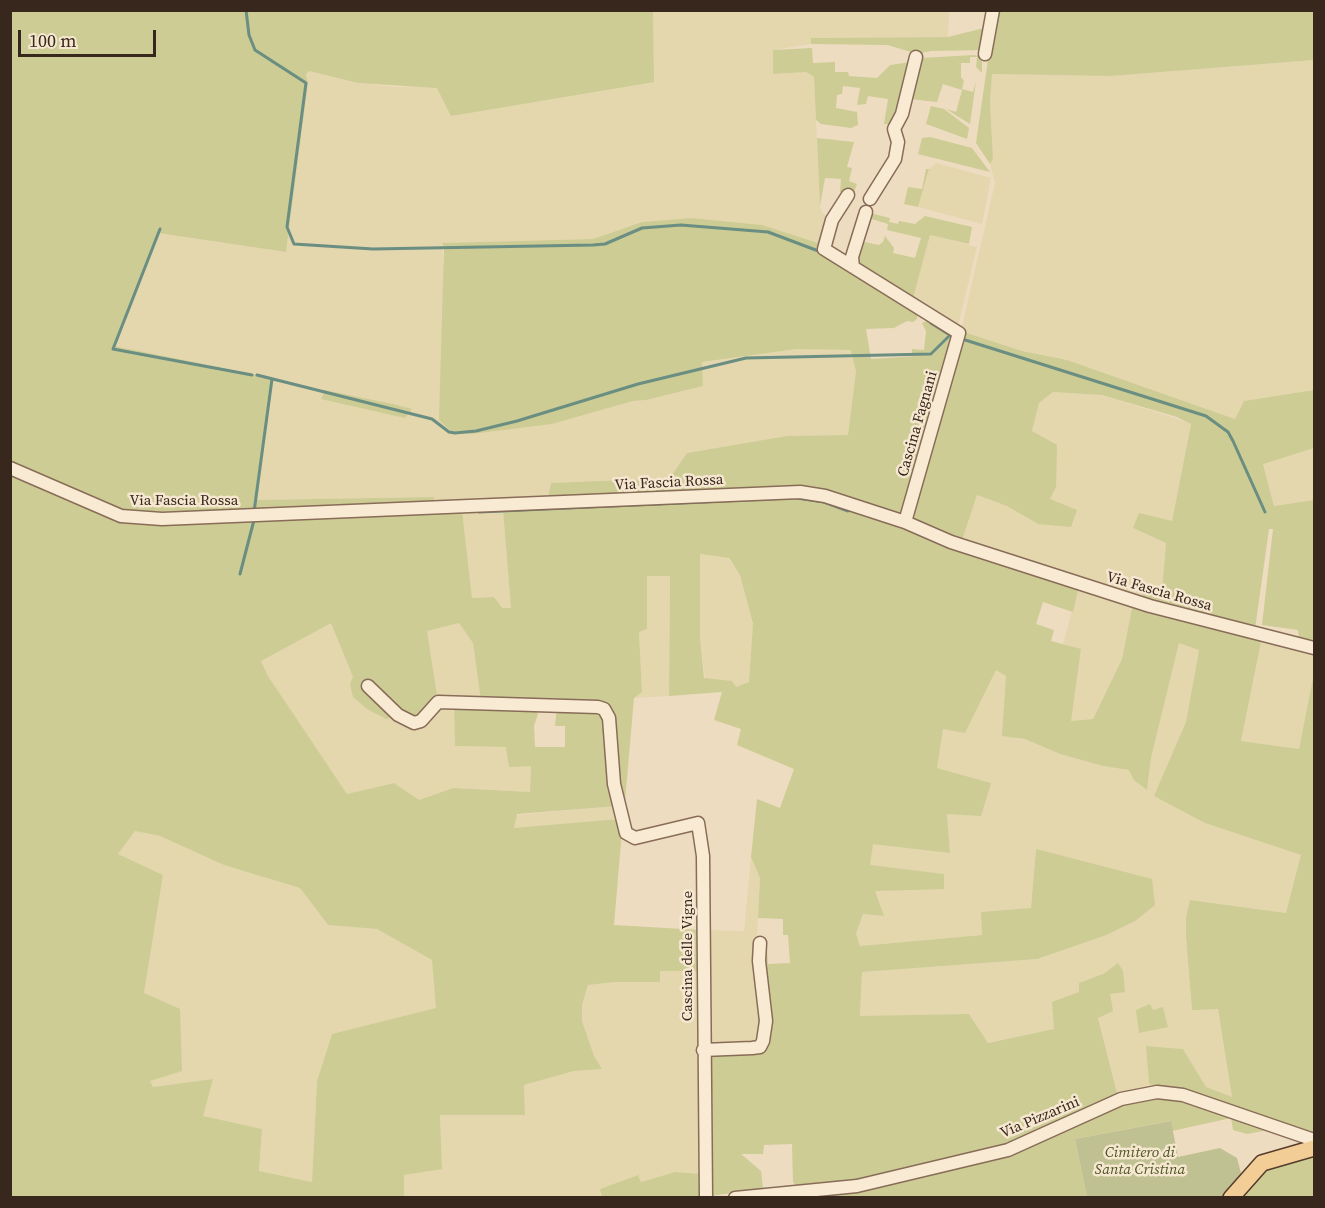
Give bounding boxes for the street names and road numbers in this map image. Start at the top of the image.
street label: Cascina Fagnani [894,369,942,479]
street label: Via Fascia Rossa [614,471,724,495]
street label: Via Fascia Rossa [130,492,238,510]
street label: Via Fascia Rossa [1104,568,1214,616]
street label: Cascina delle Vigne [679,891,697,1021]
street label: Via Pizzarini [998,1093,1082,1143]

